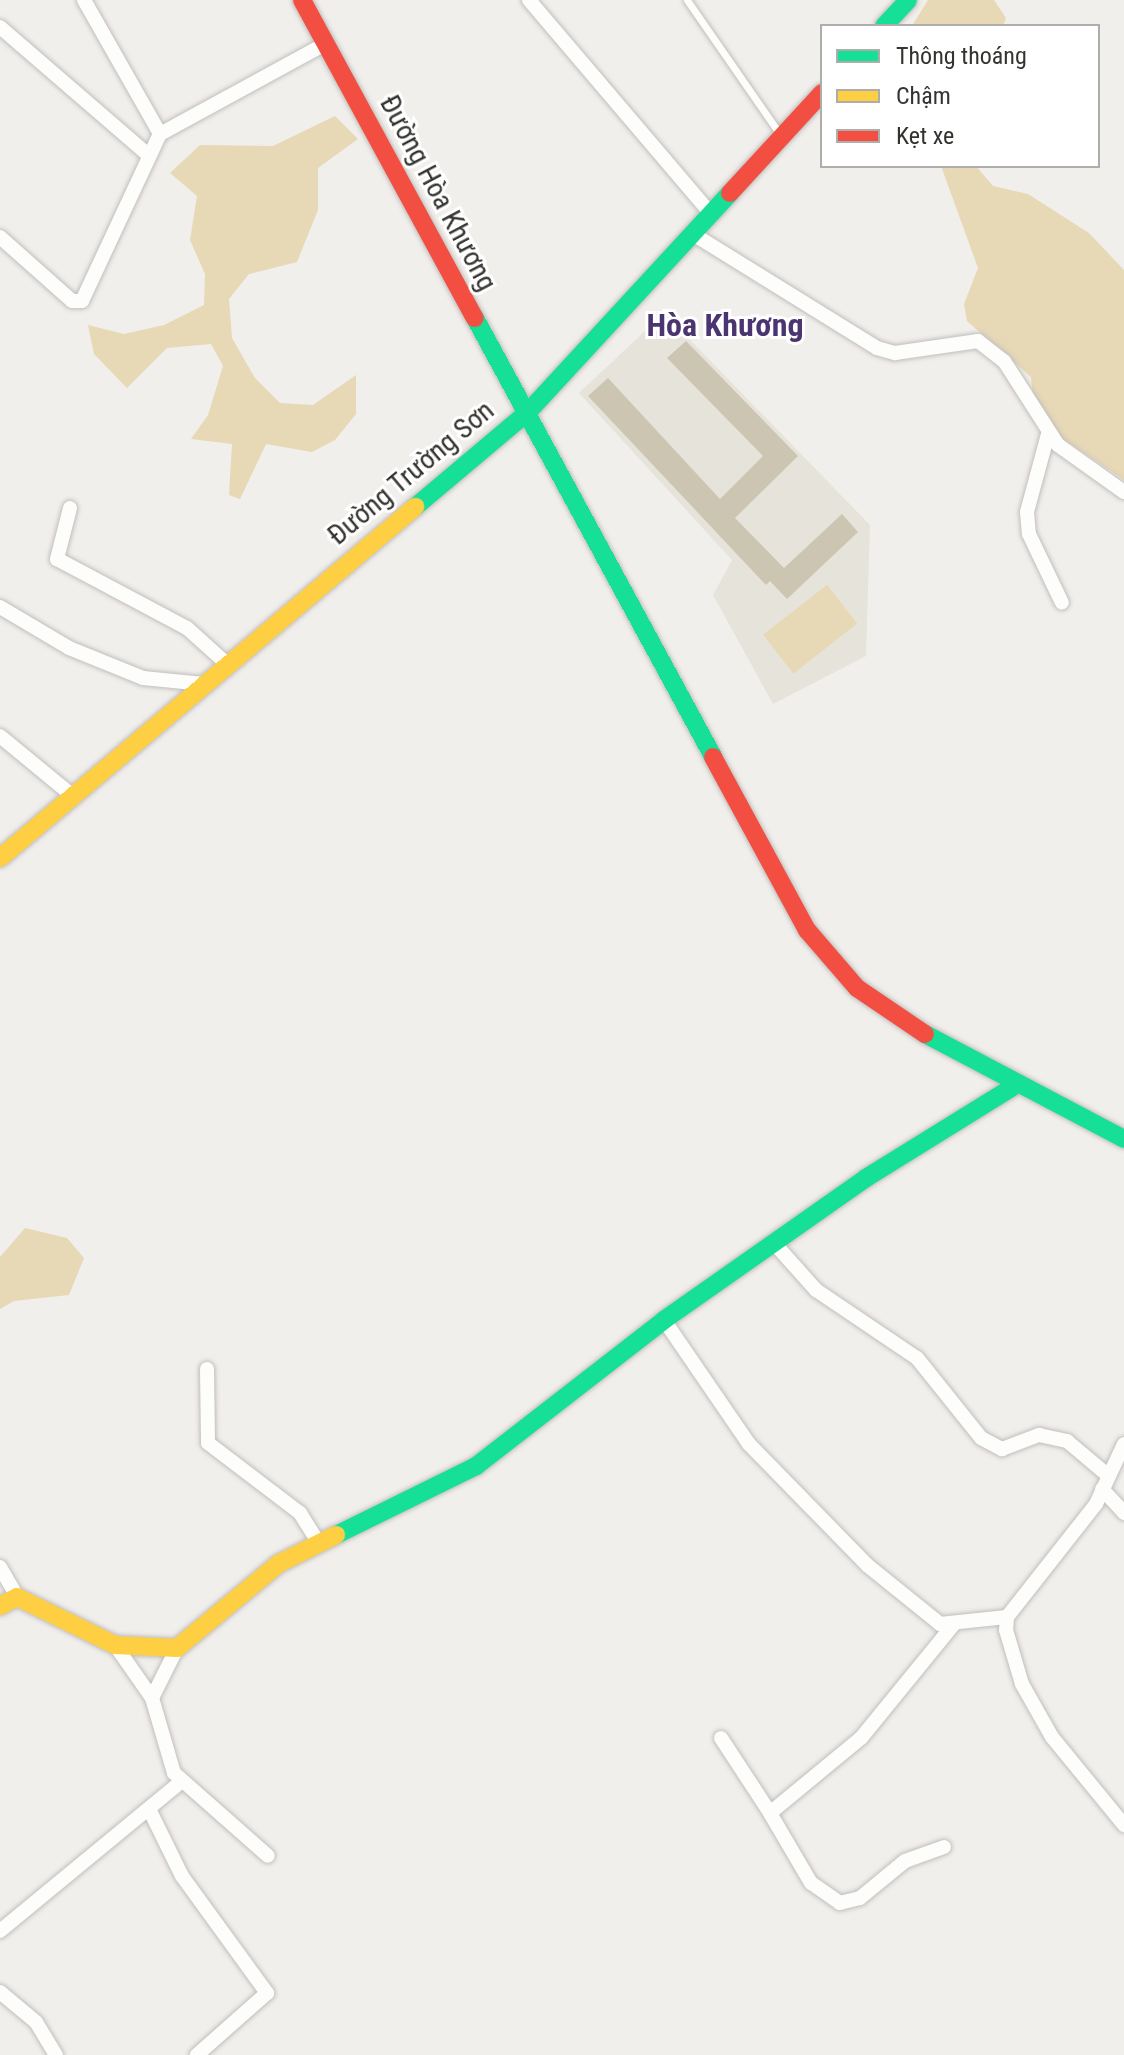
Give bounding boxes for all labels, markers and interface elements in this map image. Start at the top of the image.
legend [820,24,1100,168]
text: Thông thoáng [896,42,1027,70]
text: Chậm [896,82,951,110]
street label: Đường Hòa Khương [372,89,504,297]
text: Kẹt xe [896,122,954,150]
district label: Hòa Khương [646,306,804,344]
street label: Đường Trường Sơn [321,394,501,552]

